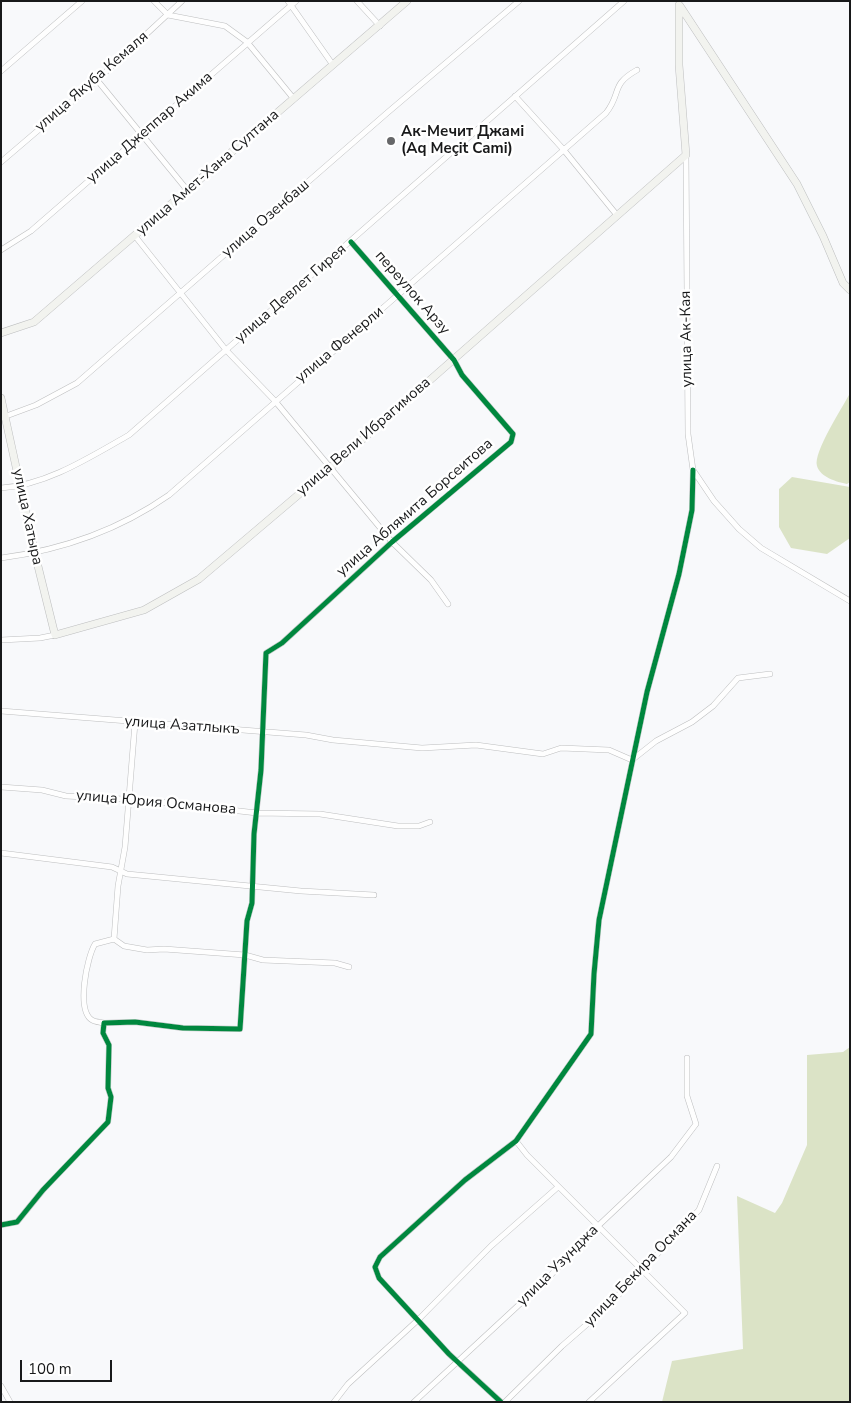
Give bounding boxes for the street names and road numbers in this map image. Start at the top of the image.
street label: улица Якуба Кемаля [32,28,152,136]
street label: улица Джеппар Акима [83,68,217,188]
street label: улица Амет-Хана Султана [133,106,283,240]
street label: улица Озенбаш [219,176,313,262]
street label: улица Девлет Гирея [232,241,350,347]
street label: переулок Арзу [371,247,453,339]
street label: улица Ак-Кая [677,291,697,387]
street label: улица Фенерли [292,303,388,387]
street label: улица Вели Ибрагимова [293,374,435,500]
street label: улица Аблямита Борсеитова [333,435,497,581]
street label: улица Хатыра [8,467,46,567]
street label: улица Азатлыкъ [124,713,240,739]
street label: улица Юрия Османова [75,787,237,819]
street label: улица Бекира Османа [581,1207,701,1331]
street label: улица Узунджа [514,1222,602,1310]

